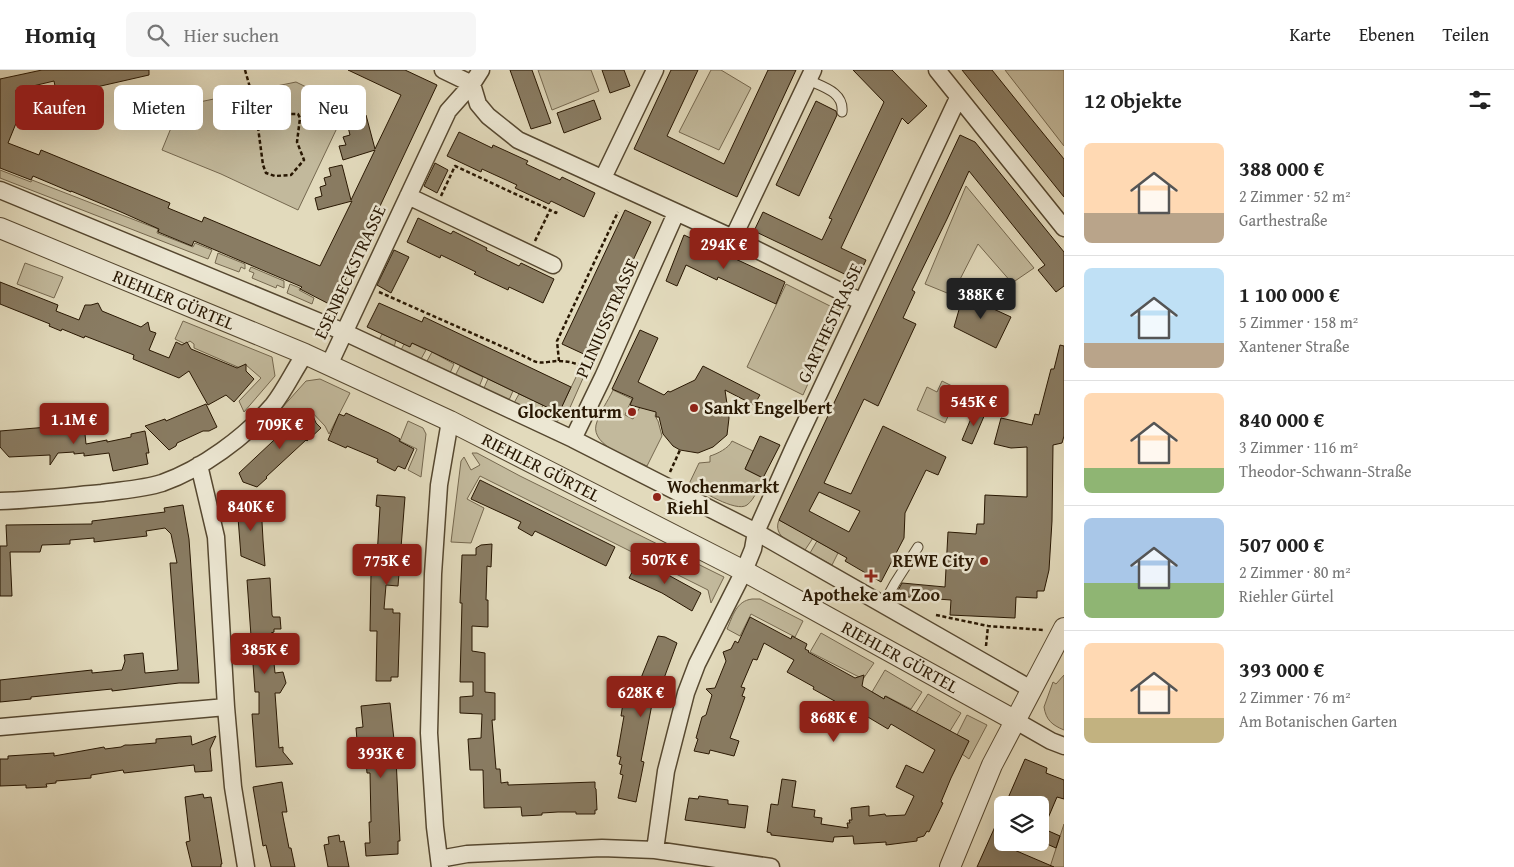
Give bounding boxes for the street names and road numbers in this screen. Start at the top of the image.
street label: ESENBECKSTRASSE [307,200,392,343]
street label: PLINIUSSTRASSE [568,253,645,382]
street label: GARTHESTRASSE [790,258,869,387]
street label: RIEHLER GÜRTEL [109,262,239,337]
street label: RIEHLER GÜRTEL [477,426,605,509]
street label: RIEHLER GÜRTEL [837,613,964,700]

